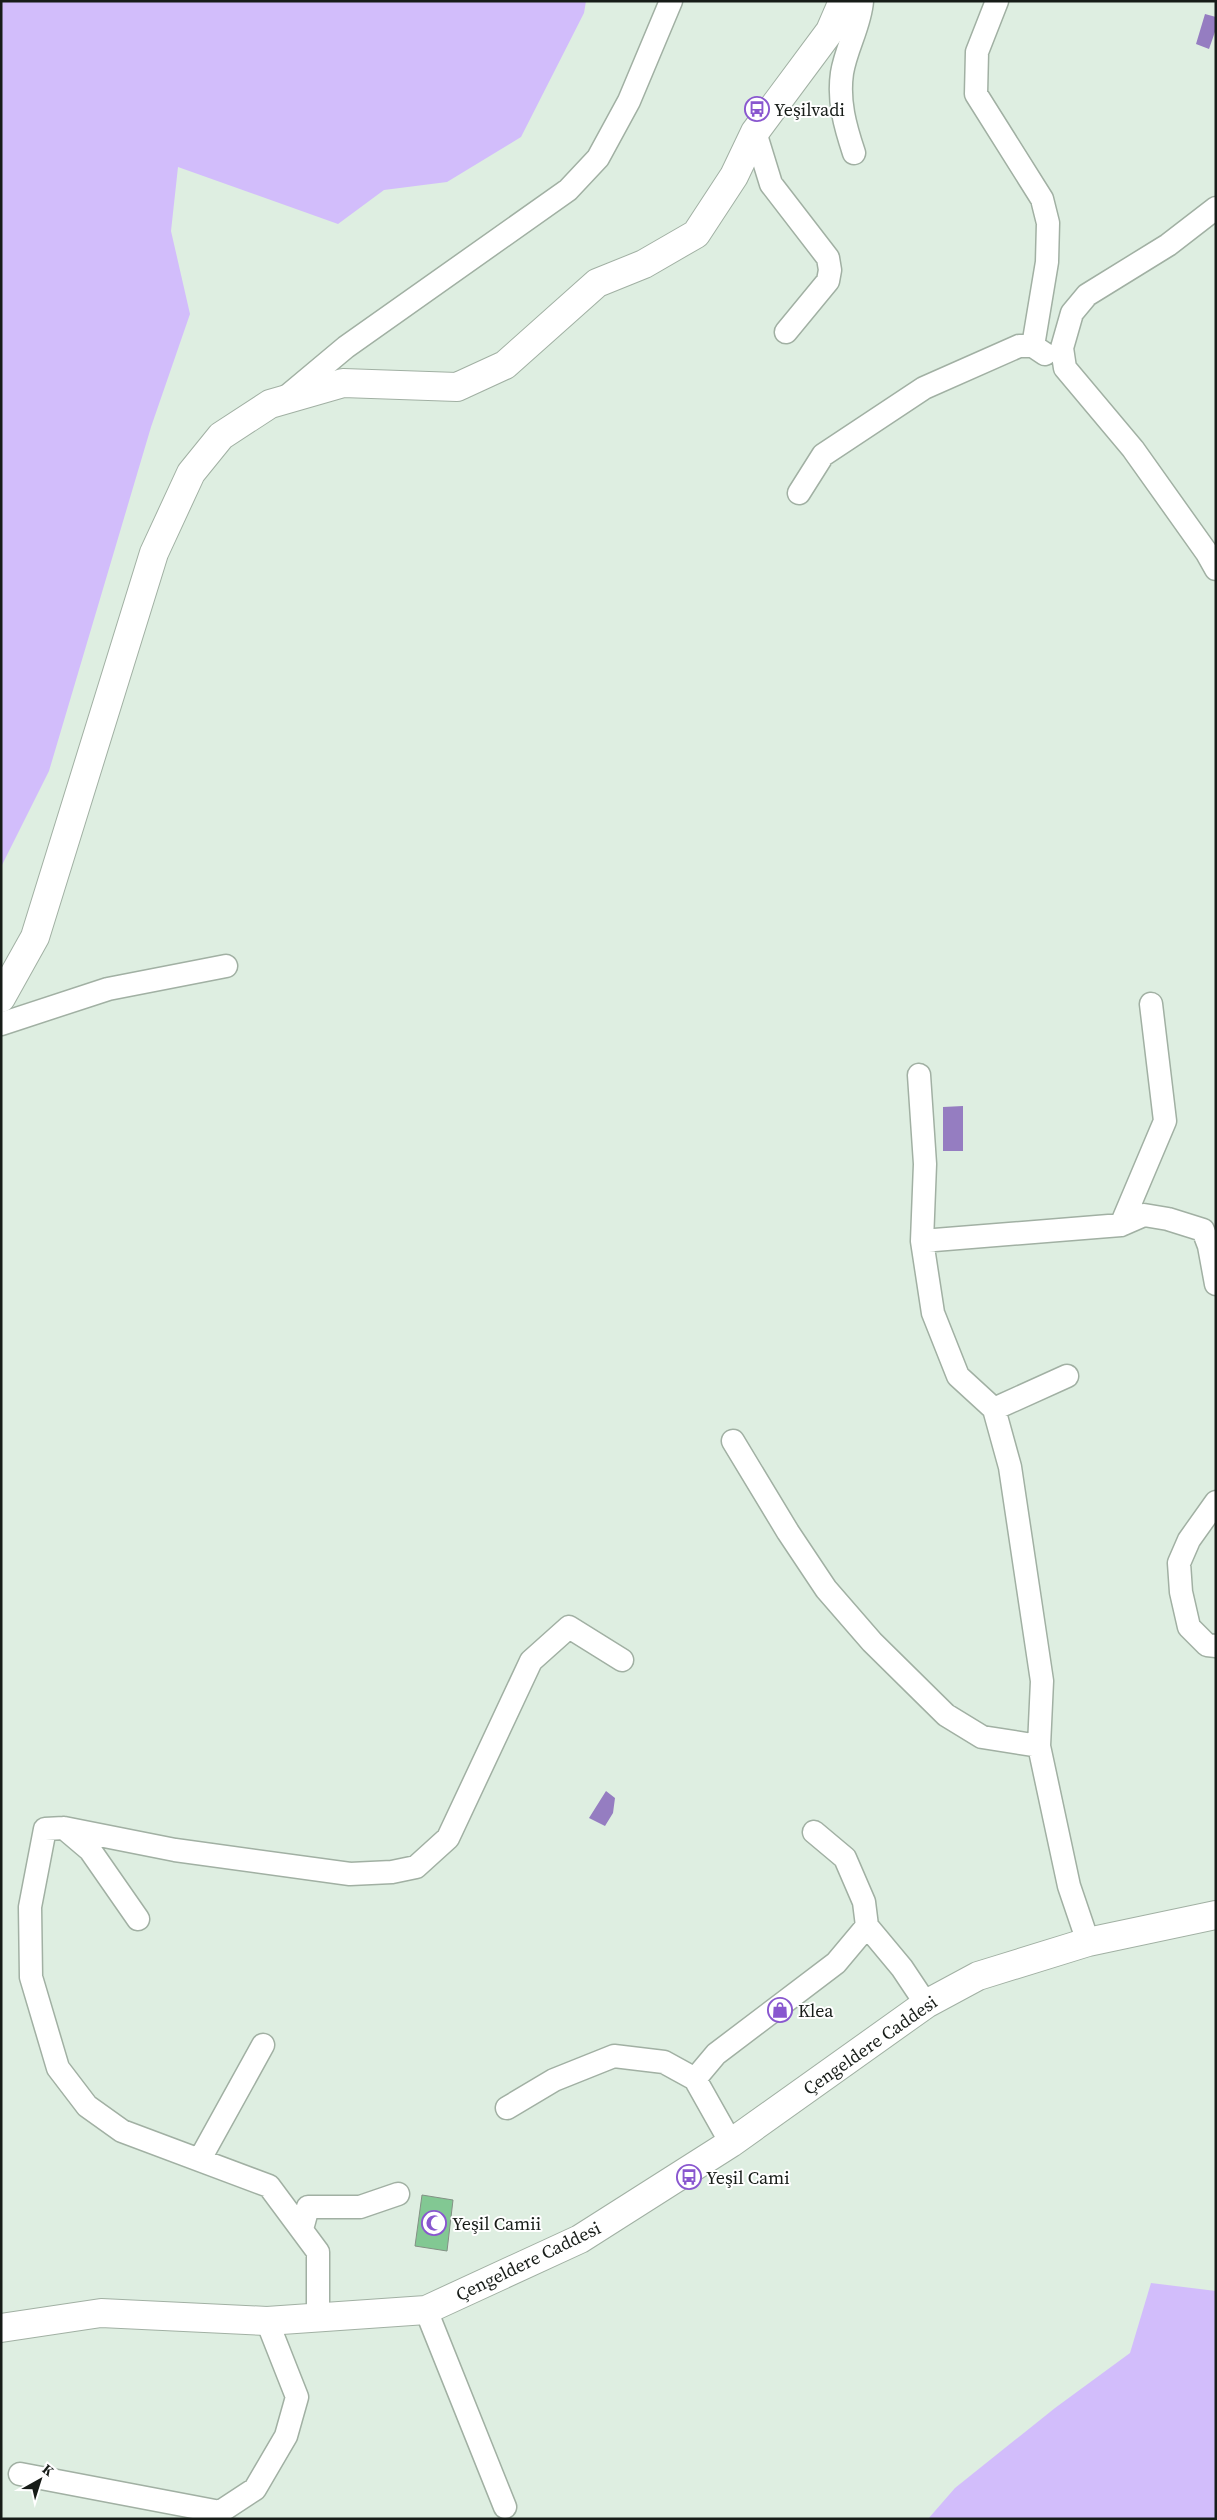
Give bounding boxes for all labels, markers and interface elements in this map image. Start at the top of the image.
bus stop icon: Yeşilvadi [744,96,770,122]
place label: Yeşilvadi [774,97,845,122]
street label: Çengeldere Caddesi [798,1989,942,2101]
shop icon: Klea [767,1997,793,2023]
place label: Klea [798,1998,834,2023]
bus stop icon: Yeşil Cami [676,2164,702,2190]
place label: Yeşil Cami [706,2165,790,2190]
mosque icon: Yeşil Camii [421,2210,447,2236]
place label: Yeşil Camii [452,2211,541,2236]
street label: Çengeldere Caddesi [451,2215,605,2307]
north arrow [15,2455,65,2505]
text: K [38,2459,58,2481]

